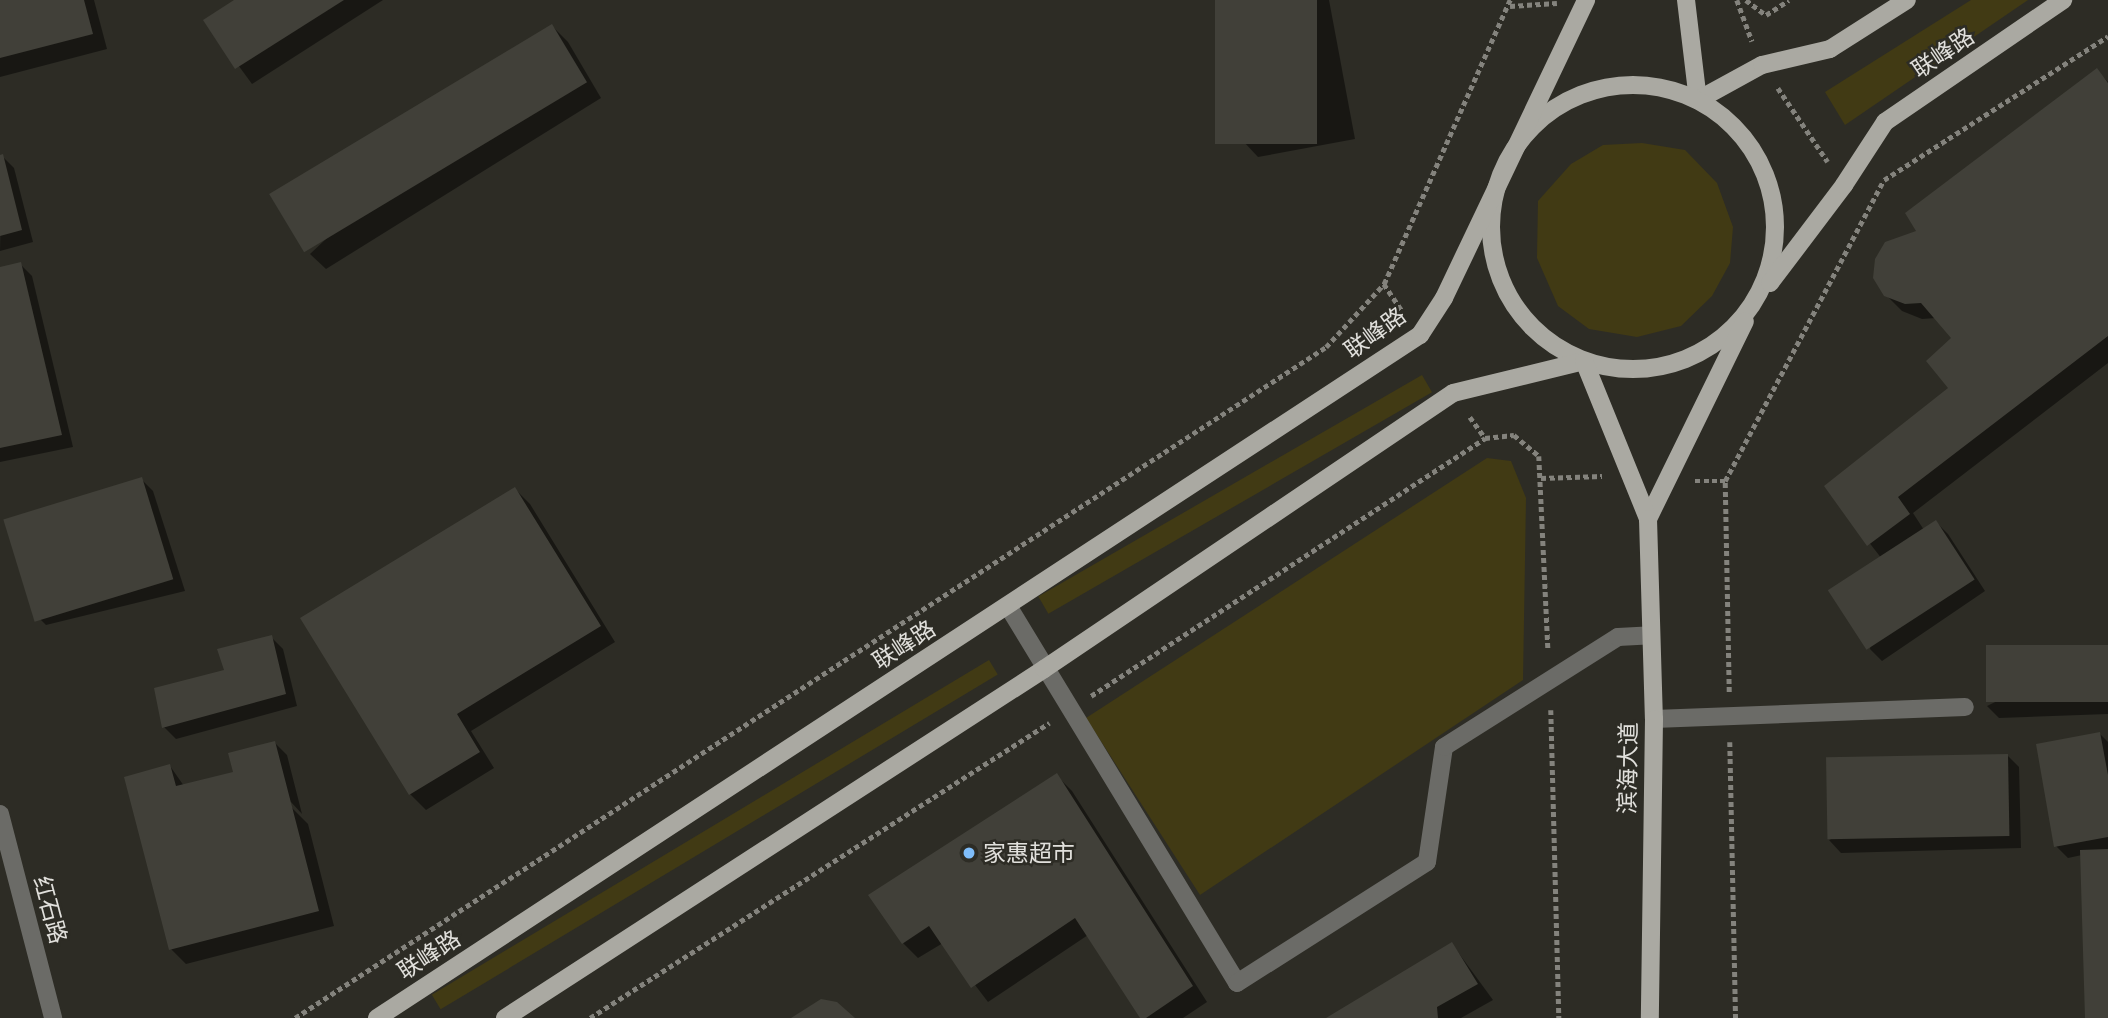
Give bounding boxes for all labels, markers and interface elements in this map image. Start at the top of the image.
street label: 联峰路 [1907,22,1979,84]
street label: 联峰路 [1339,302,1411,364]
street label: 联峰路 [868,615,940,675]
street label: 滨海大道 [1613,722,1643,814]
place label: 家惠超市 [983,839,1075,867]
marker: 家惠超市 [961,845,977,861]
street label: 红石路 [28,873,72,947]
street label: 联峰路 [393,925,465,985]

